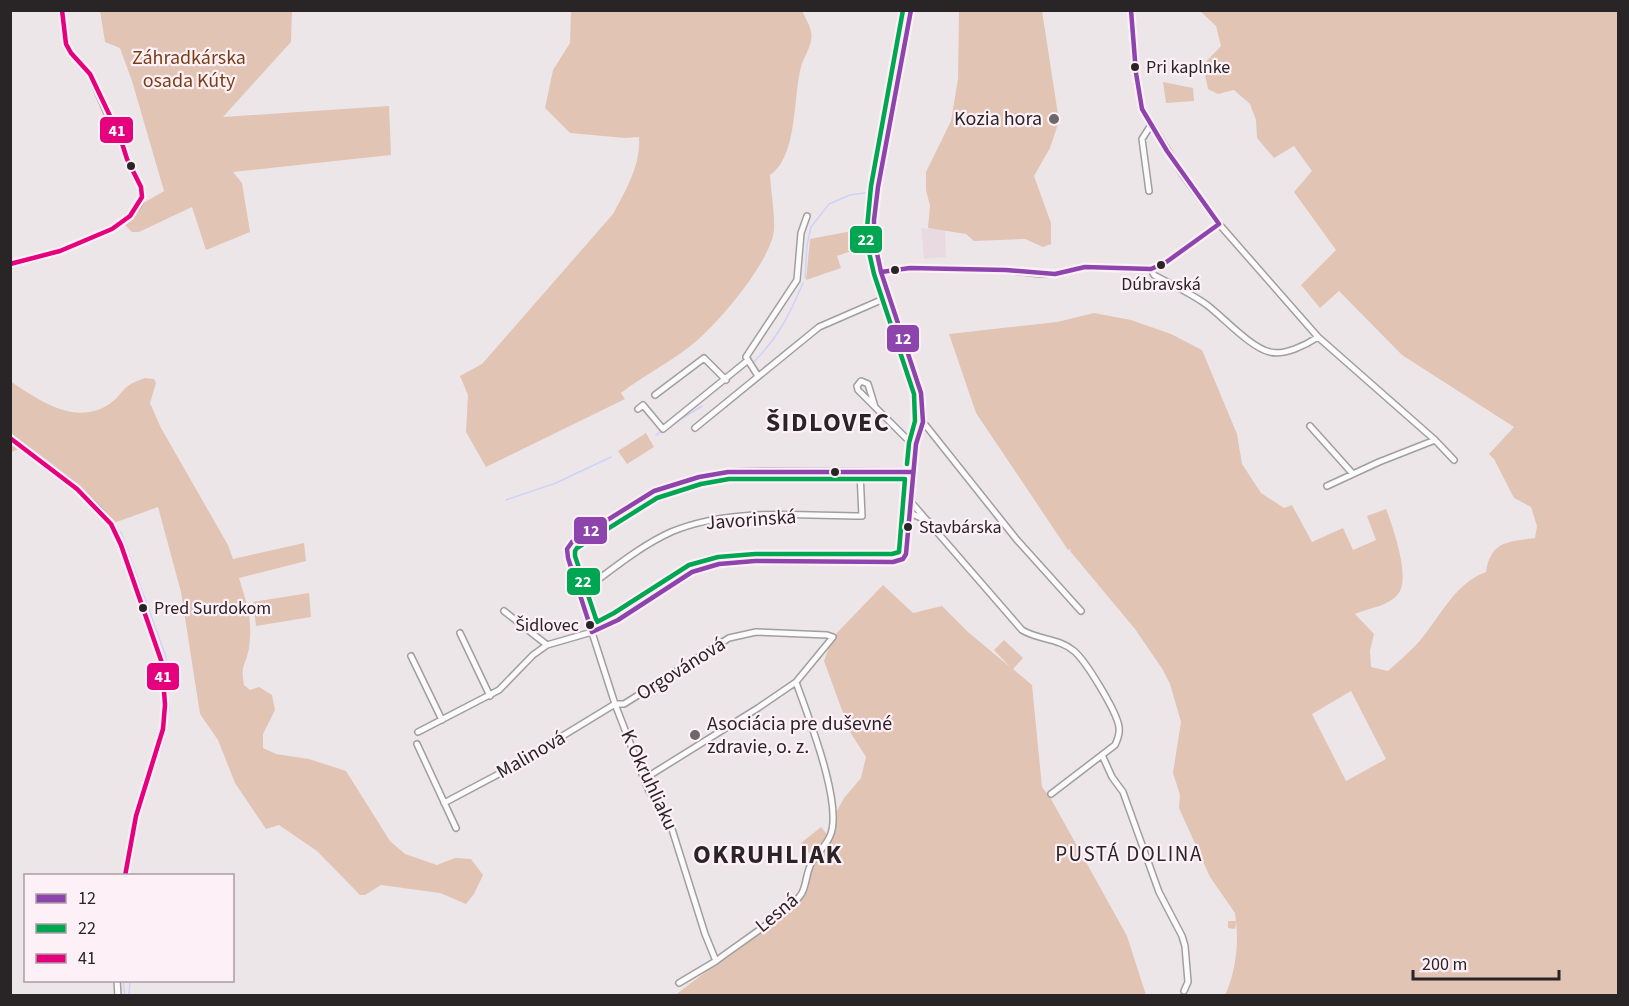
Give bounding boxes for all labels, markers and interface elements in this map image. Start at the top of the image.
park label: Záhradkárska osada Kúty [132,44,246,95]
place label: Pri kaplnke [1146,55,1230,80]
marker: Pri kaplnke [1129,61,1141,73]
place label: Kozia hora [954,105,1042,133]
marker: Kozia hora [1047,112,1061,126]
line badge: 41 [99,116,134,144]
text: 41 [109,120,125,142]
unlabelled marker [125,160,137,172]
line badge: 22 [849,225,883,254]
text: 22 [858,229,874,251]
marker: Dúbravská [1155,259,1167,271]
unlabelled marker [889,264,901,276]
place label: Dúbravská [1121,272,1201,297]
line badge: 12 [886,324,920,353]
text: 12 [895,328,911,350]
district label: ŠIDLOVEC [766,404,890,441]
unlabelled marker [829,466,841,478]
street label: Javorinská [705,503,797,537]
place label: Stavbárska [919,515,1002,540]
line badge: 12 [573,516,608,545]
text: 12 [583,520,599,542]
marker: Stavbárska [902,521,914,533]
line badge: 22 [566,567,601,596]
text: 22 [575,571,591,593]
place label: Pred Surdokom [154,596,271,621]
marker: Pred Surdokom [137,602,149,614]
place label: Šidlovec [515,613,579,638]
marker: Šidlovec [584,619,596,631]
street label: Orgovánová [631,631,731,707]
line badge: 41 [146,662,180,691]
text: 41 [155,666,171,688]
place label: Asociácia pre duševné zdravie, o. z. [707,710,892,761]
street label: Malinová [491,724,571,786]
street label: K Okruhliaku [613,725,685,835]
marker: Asociácia pre duševné zdravie, o. z. [688,728,702,742]
district label: OKRUHLIAK [693,836,843,873]
district label: PUSTÁ DOLINA [1055,839,1203,869]
legend [24,874,234,982]
text: 12 [78,886,96,911]
street label: Lesná [749,887,805,939]
text: 22 [78,916,96,941]
scale bar [1413,943,1558,981]
text: 41 [78,946,96,971]
text: 200 m [1422,952,1467,977]

